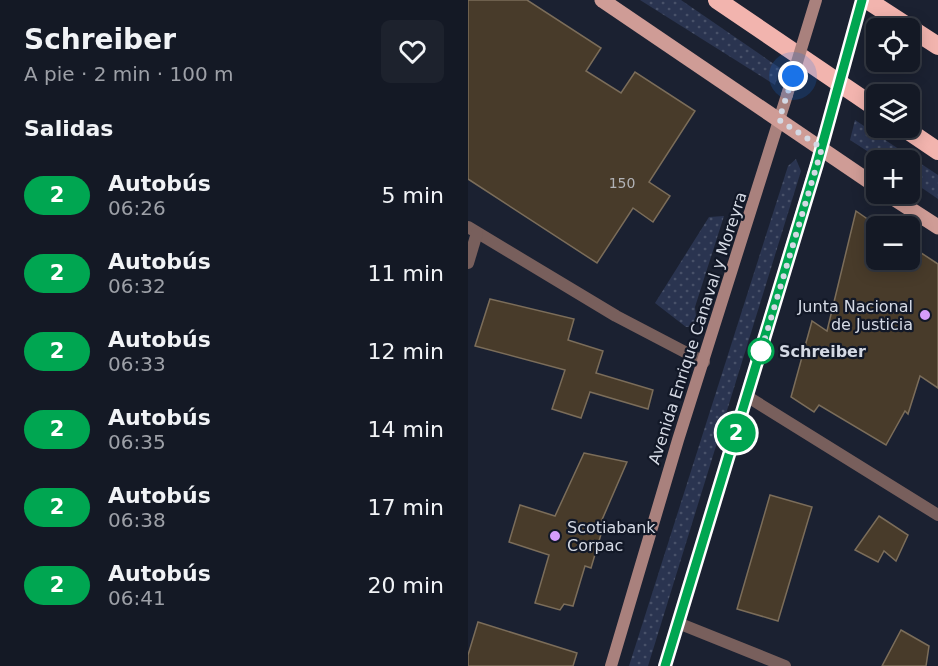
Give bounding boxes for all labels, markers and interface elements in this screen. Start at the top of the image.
map controls [866,18,920,270]
button: locate [866,18,920,72]
button: heart [381,20,444,83]
text: Schreiber [24,23,176,56]
your location [778,61,808,91]
text: A pie · 2 min · 100 m [24,62,234,86]
button: layers [866,84,920,138]
text: Salidas [24,116,113,141]
button: + [866,150,920,204]
text: Autobús [108,171,211,196]
house number: 150 [609,175,635,191]
text: 2 [50,183,64,207]
text: 5 min [382,183,444,208]
street label: Avenida Enrique Canaval y Moreyra [644,190,751,467]
text: 06:26 [108,196,166,220]
button: − [866,216,920,270]
text: Autobús [108,249,211,274]
text: 2 [50,261,64,285]
text: 11 min [368,261,444,286]
text: 06:32 [108,274,166,298]
place label: Junta Nacional de Justicia [797,297,913,334]
marker: Junta Nacional de Justicia [918,308,932,322]
text: Autobús [108,327,211,352]
marker: Schreiber [748,338,774,364]
text: 2 [50,339,64,363]
text: 12 min [368,339,444,364]
place label: Schreiber [779,342,866,361]
text: 06:33 [108,352,166,376]
text: Autobús [108,405,211,430]
line badge: 2 [716,414,756,452]
text: 2 [50,417,64,441]
text: 14 min [368,417,444,442]
text: 2 [729,421,743,445]
text: 06:35 [108,430,166,454]
text: Autobús [108,483,211,508]
text: 2 [50,495,64,519]
text: 17 min [368,495,444,520]
text: 06:38 [108,508,166,532]
place label: Scotiabank Corpac [567,518,656,555]
marker: Scotiabank Corpac [548,529,562,543]
text: Autobús [108,561,211,586]
text: 2 [50,573,64,597]
text: 20 min [368,573,444,598]
text: 06:41 [108,586,166,610]

